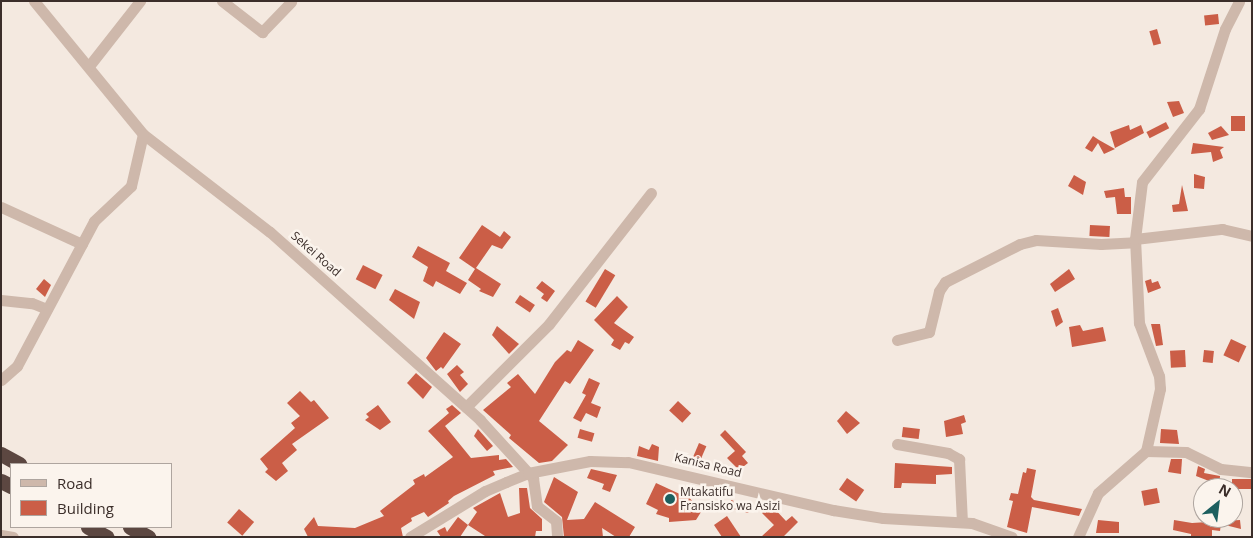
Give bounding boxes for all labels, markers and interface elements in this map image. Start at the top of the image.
street label: Sekei Road [288,229,344,279]
street label: Kanisa Road [673,450,743,480]
legend [10,463,172,528]
text: Road [57,473,93,493]
north arrow [1193,478,1243,528]
text: N [1215,479,1235,501]
place label: Mtakatifu Fransisko wa Asizi [680,485,780,513]
marker: Mtakatifu Fransisko wa Asizi [664,493,676,505]
text: Building [57,498,114,518]

